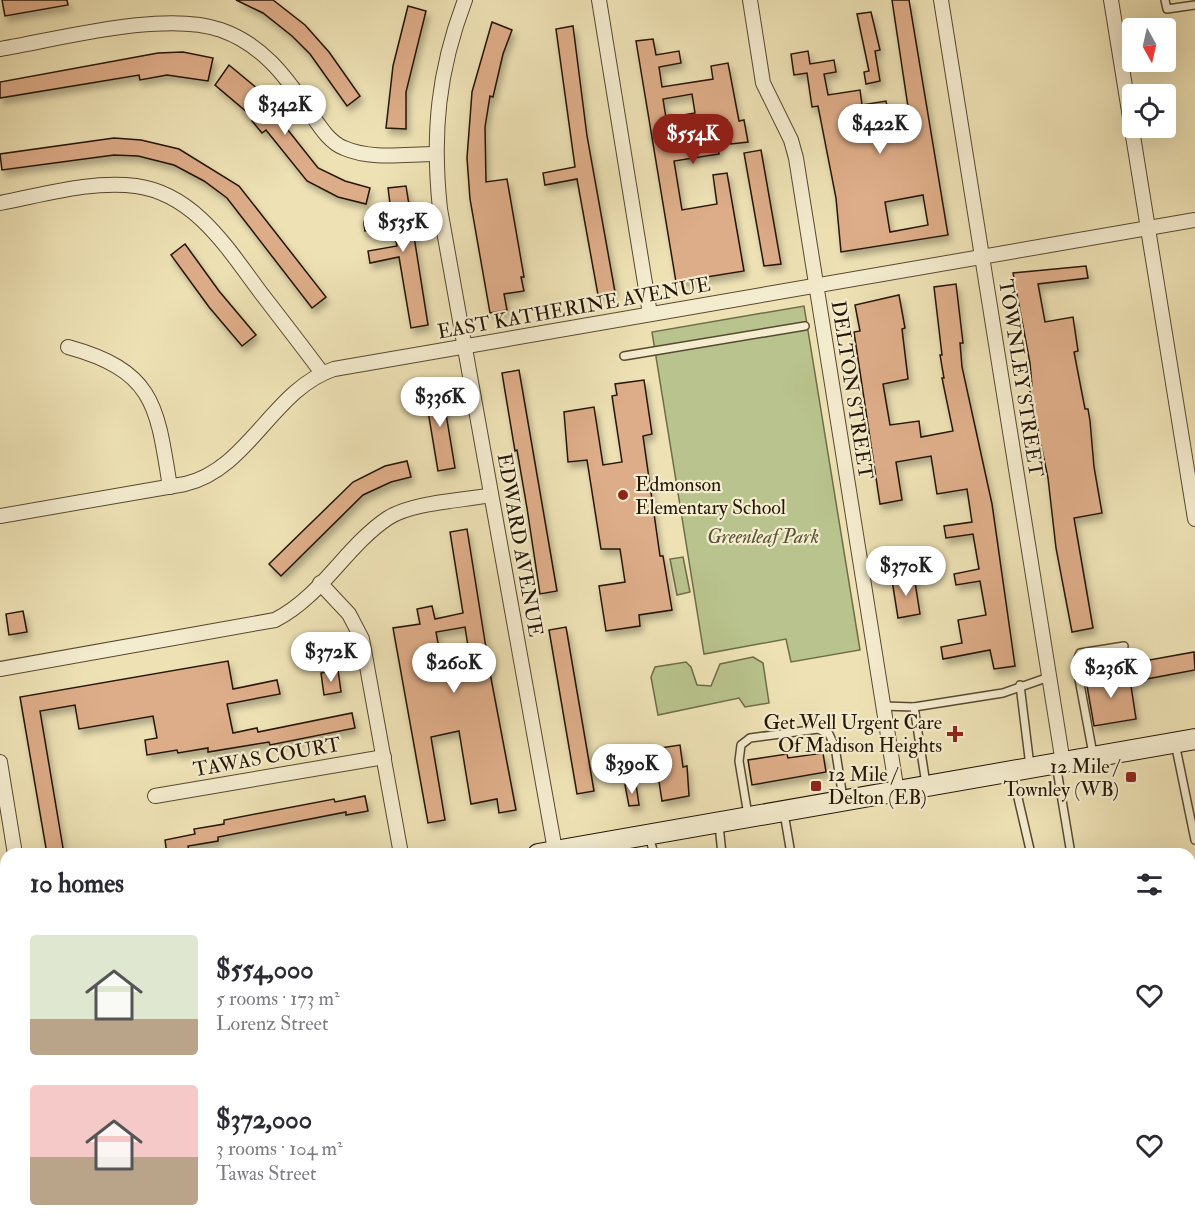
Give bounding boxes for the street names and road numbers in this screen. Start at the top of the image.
street label: EAST KATHERINE AVENUE [435,272,713,344]
street label: TOWNLEY STREET [993,277,1049,479]
street label: DELTON STREET [826,299,878,481]
street label: EDWARD AVENUE [492,451,548,639]
street label: TAWAS COURT [191,732,343,782]

